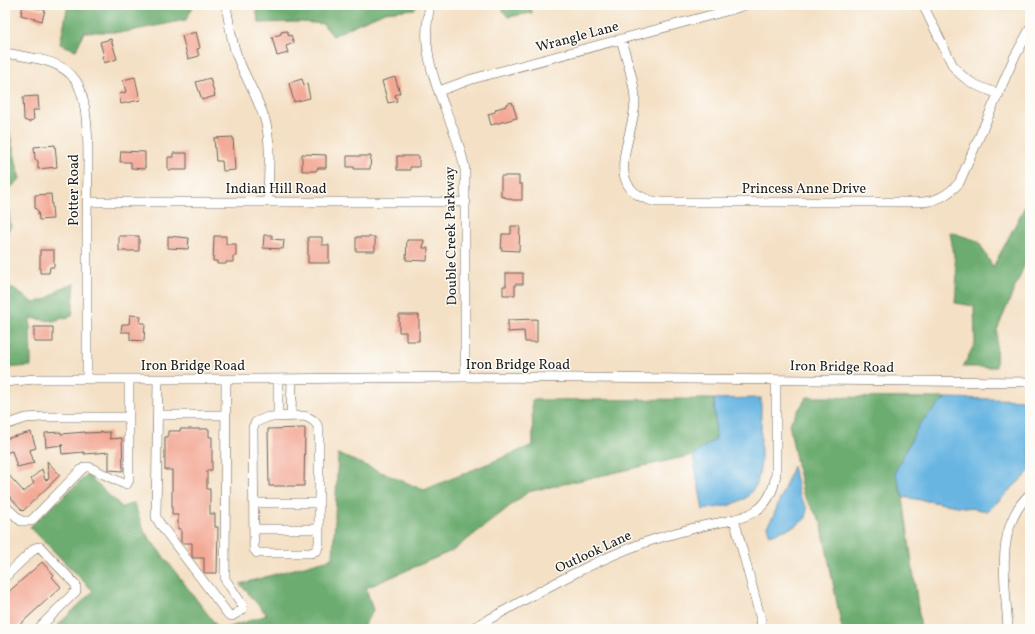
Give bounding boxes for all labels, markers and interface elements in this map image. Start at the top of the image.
street label: Wrangle Lane [534,17,621,58]
street label: Potter Road [65,154,84,226]
street label: Double Creek Parkway [441,166,462,306]
street label: Indian Hill Road [225,180,327,199]
street label: Princess Anne Drive [742,180,867,199]
street label: Iron Bridge Road [466,356,570,375]
street label: Iron Bridge Road [141,357,245,376]
street label: Iron Bridge Road [790,357,894,378]
street label: Outlook Lane [552,526,635,578]

